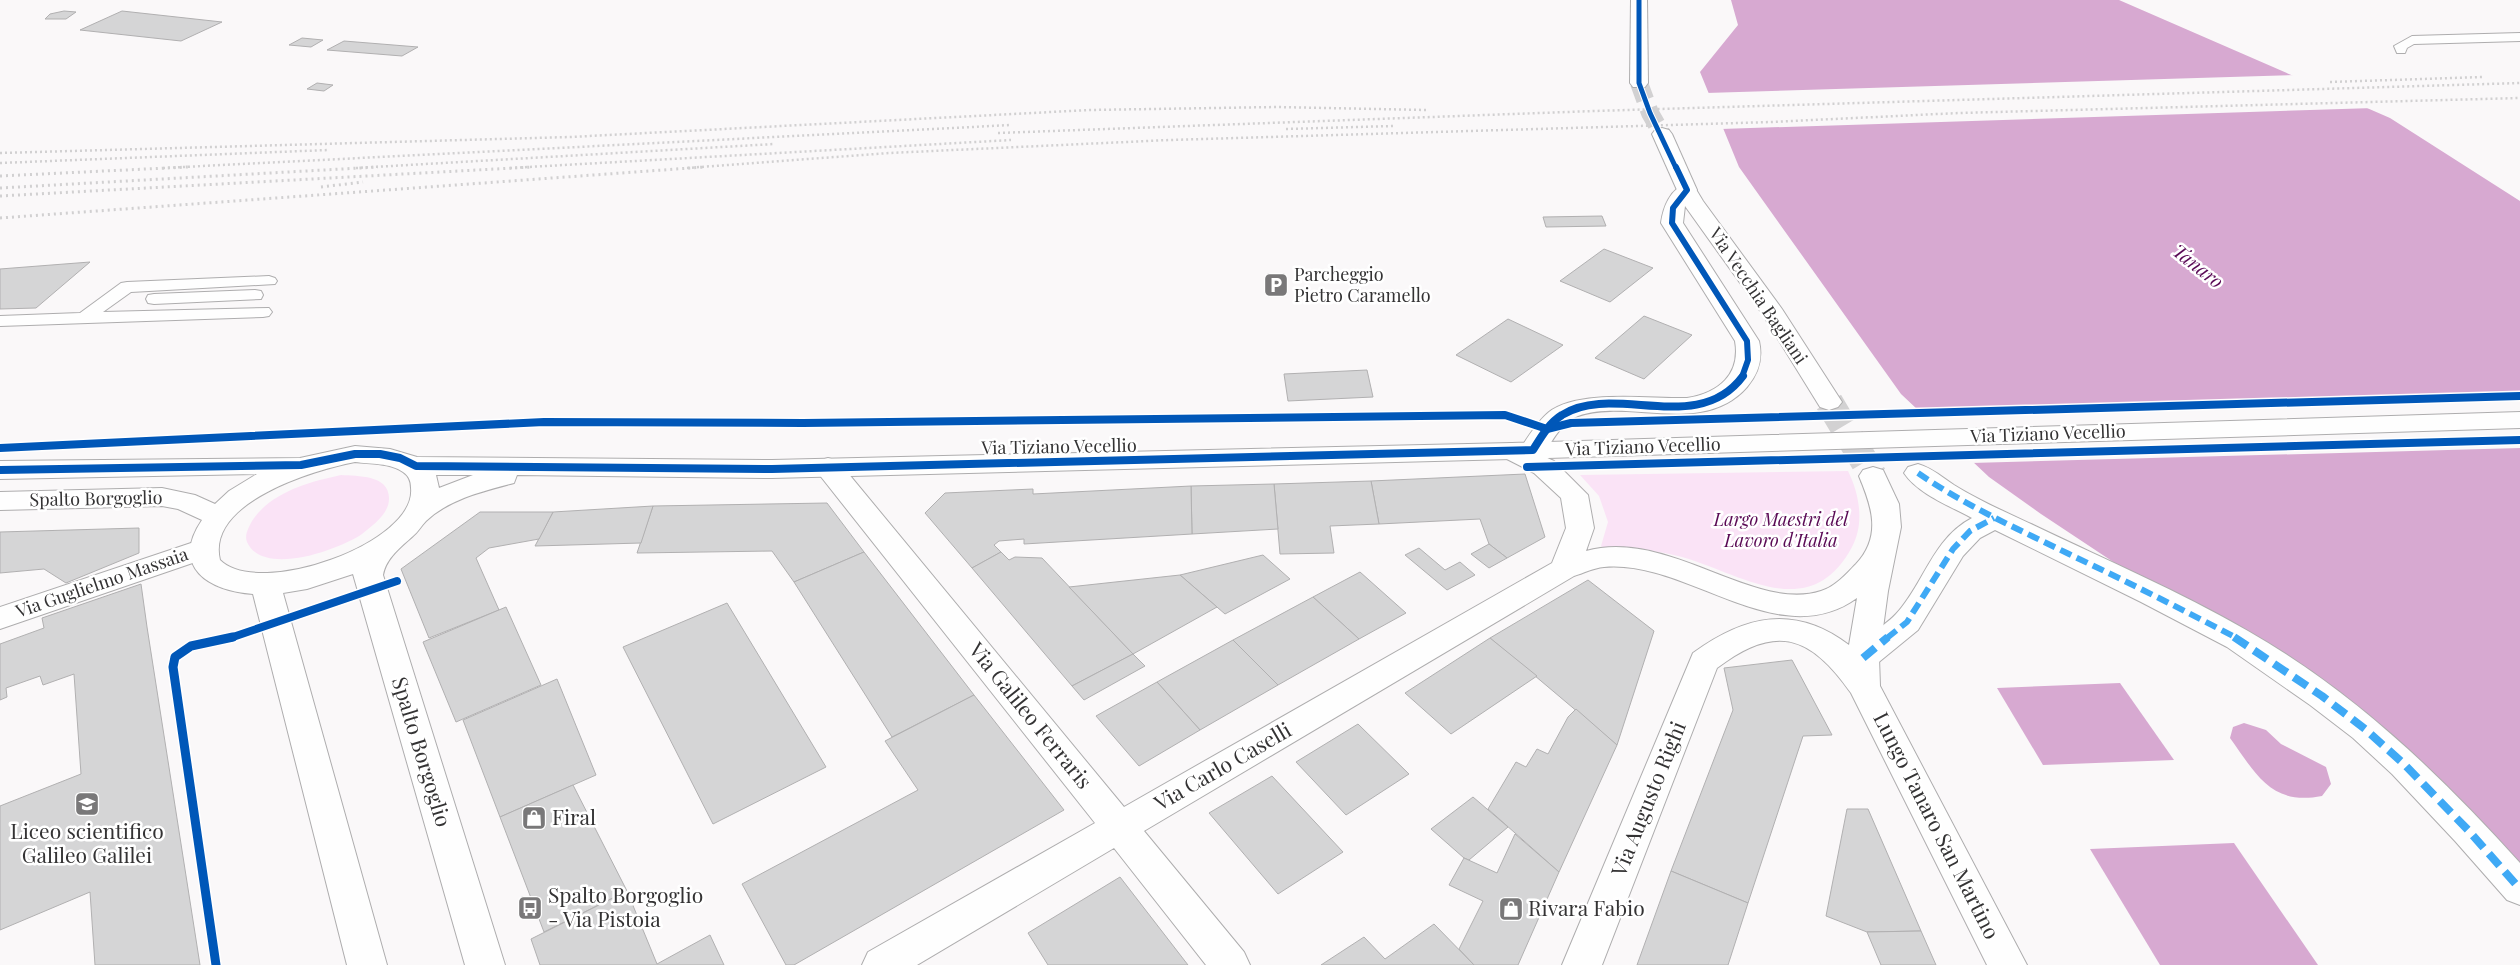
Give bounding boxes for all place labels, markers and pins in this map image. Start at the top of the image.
place label: Parcheggio Pietro Caramello [1294,262,1431,307]
parking icon: Parcheggio Pietro Caramello [1263,272,1289,298]
school or university icon: Liceo scientifico Galileo Galilei [74,791,100,817]
place label: Firal [552,802,596,830]
shop icon: Firal [521,805,547,831]
place label: Liceo scientifico Galileo Galilei [10,816,164,868]
place label: Spalto Borgoglio - Via Pistoia [548,880,703,932]
place label: Rivara Fabio [1528,893,1645,921]
bus stop icon: Spalto Borgoglio - Via Pistoia [517,895,543,921]
shop icon: Rivara Fabio [1498,896,1524,922]

